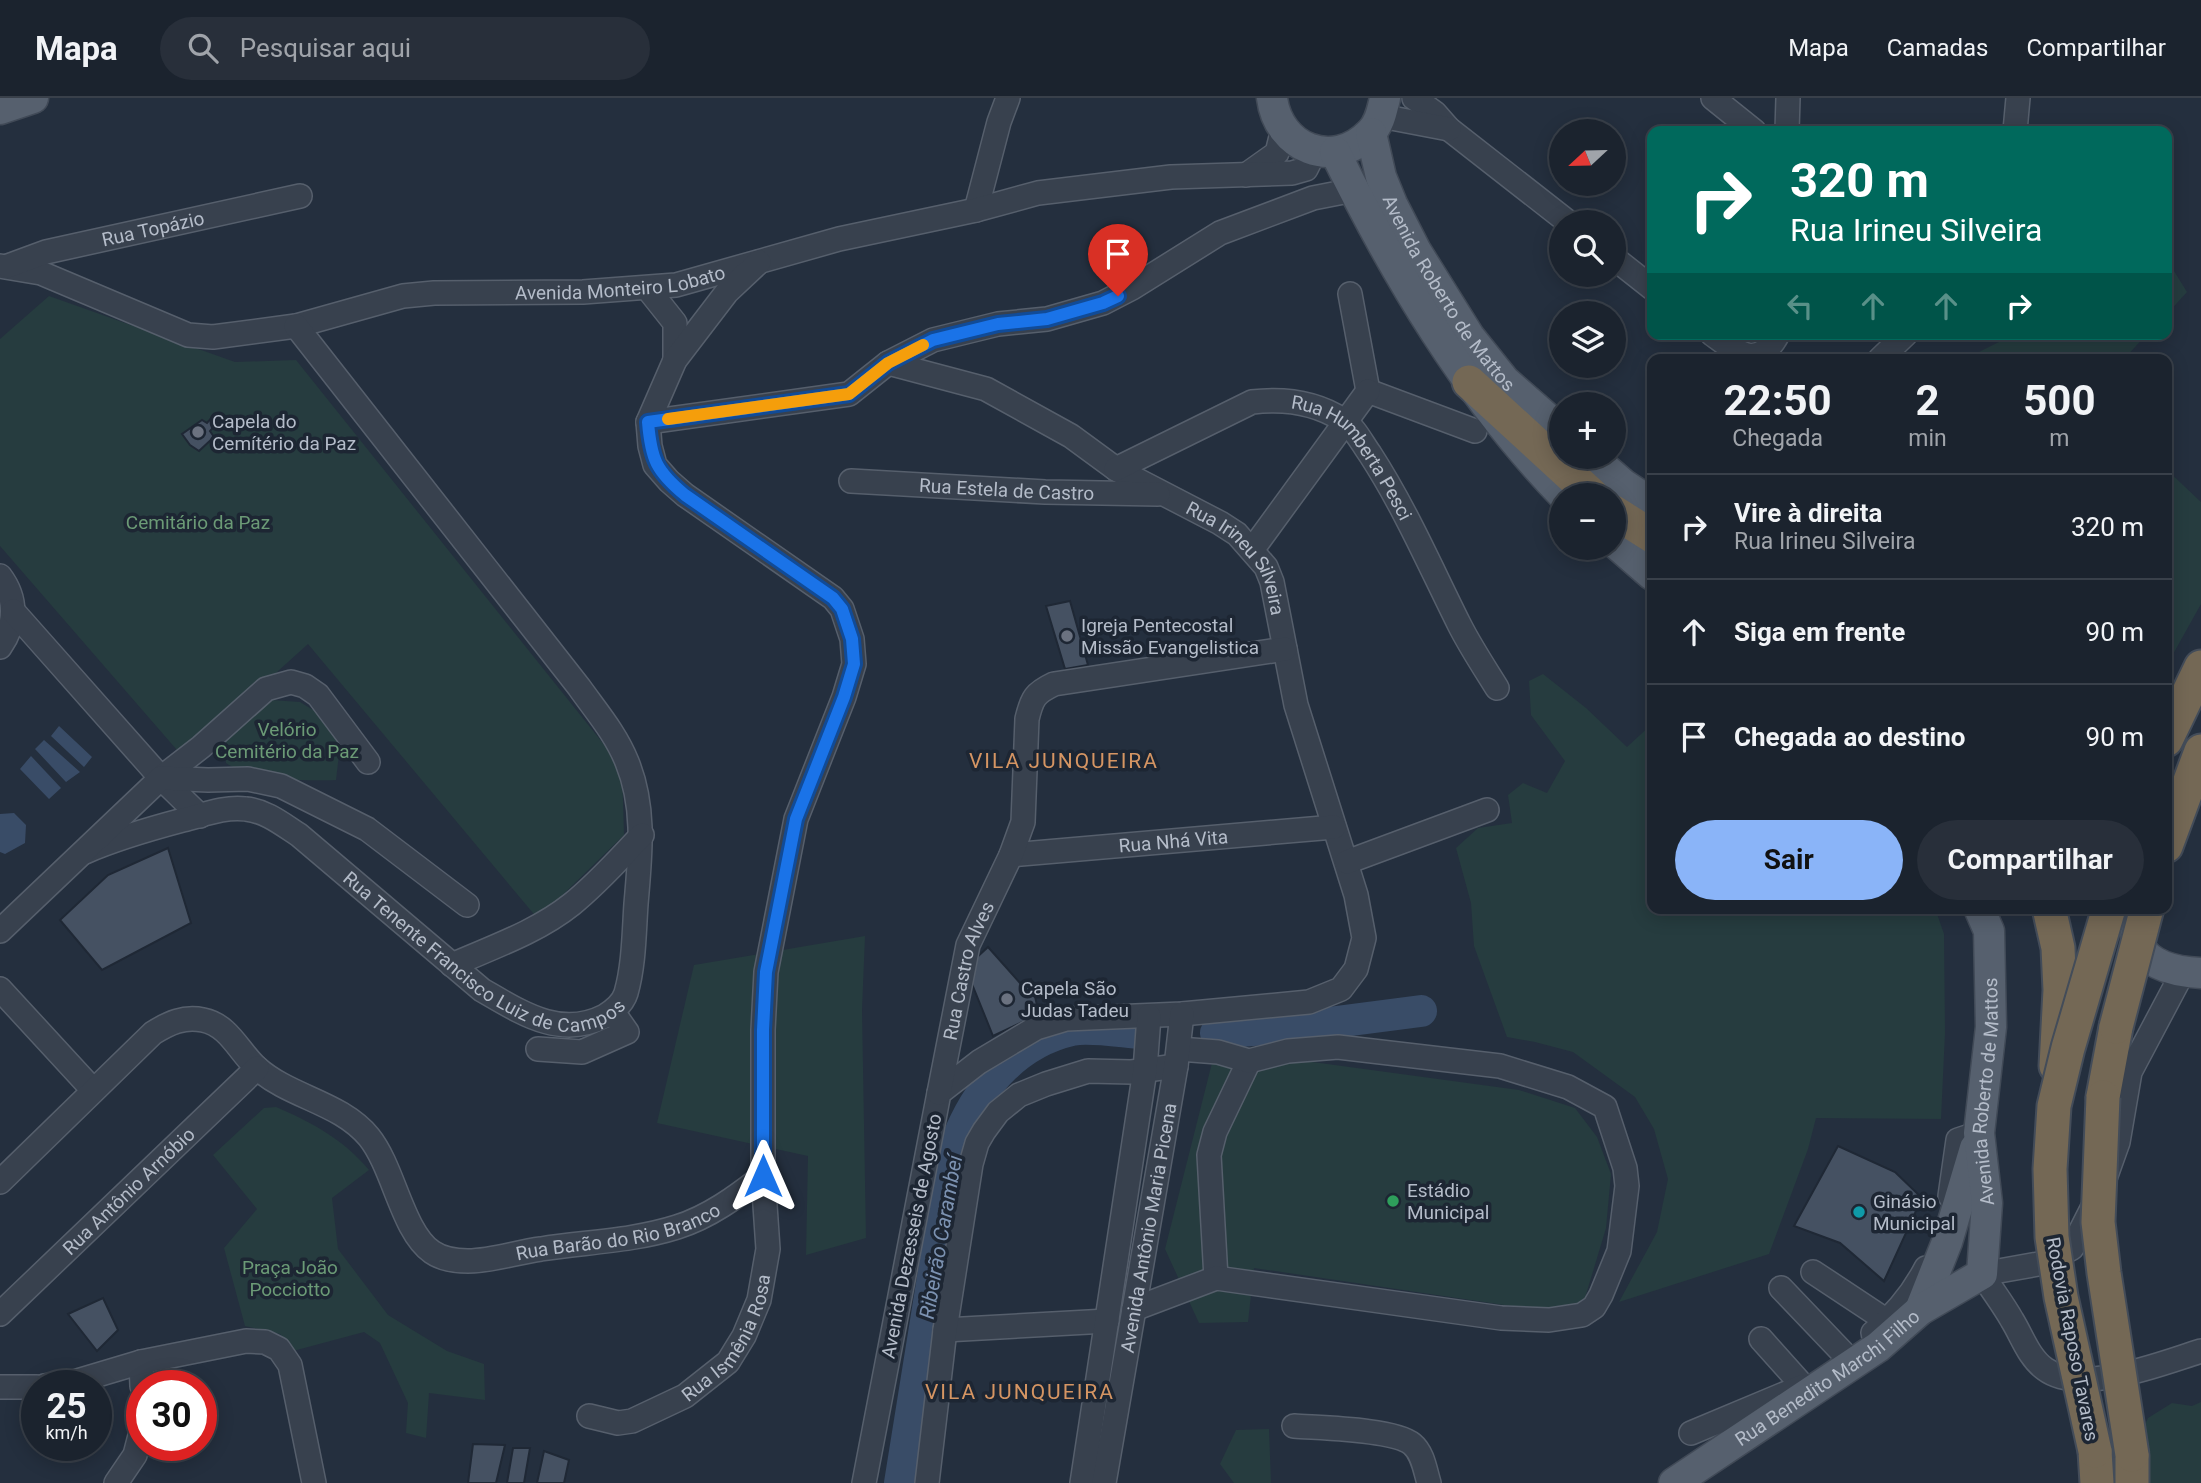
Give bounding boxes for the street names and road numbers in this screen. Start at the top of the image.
street label: Avenida Roberto de Mattos [1378,192,1520,396]
street label: Rua Topázio [100,206,206,251]
street label: Avenida Monteiro Lobato [515,261,728,304]
street label: Rua Humberta Pesci [1290,391,1417,524]
street label: Rua Estela de Castro [919,474,1095,505]
street label: Rua Irineu Silveira [1182,497,1289,617]
street label: Rua Nhá Vita [1118,825,1229,858]
street label: Rua Tenente Francisco Luiz de Campos [338,867,630,1037]
street label: Rua Castro Alves [939,898,999,1042]
street label: Avenida Roberto de Mattos [1968,977,2004,1207]
street label: Avenida Antônio Maria Picena [1116,1101,1181,1355]
street label: Avenida Dezesseis de Agosto [876,1112,947,1360]
street label: Rua Antônio Arnóbio [58,1123,200,1260]
street label: Rua Barão do Rio Branco [514,1198,724,1265]
street label: Rodovia Raposo Tavares [2041,1235,2104,1443]
street label: Rua Ismênia Rosa [677,1272,775,1406]
street label: Rua Benedito Marchi Filho [1731,1305,1924,1451]

